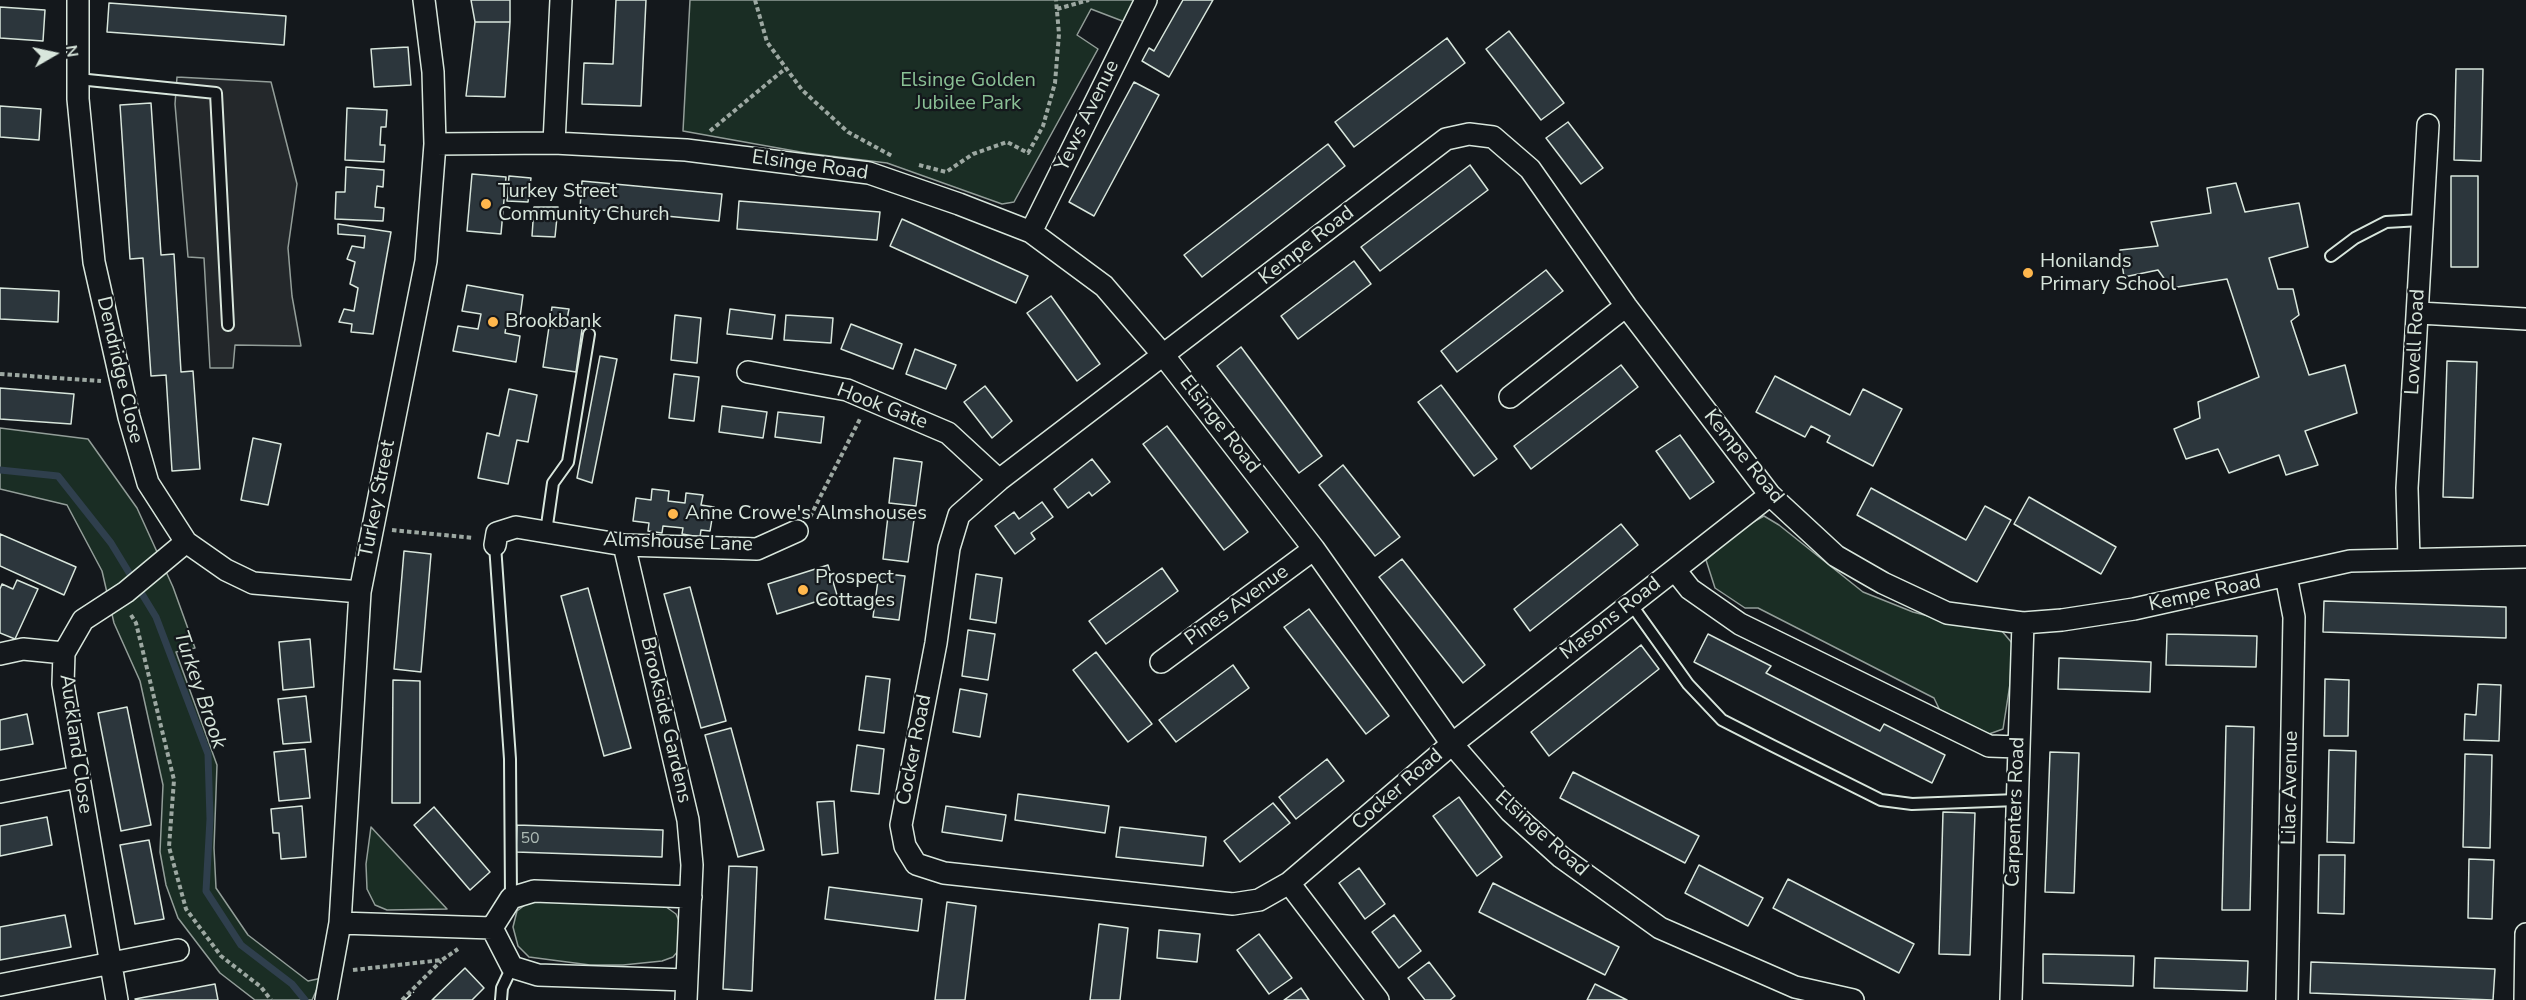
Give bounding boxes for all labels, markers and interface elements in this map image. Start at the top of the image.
north arrow [24,24,84,84]
text: N [60,44,84,59]
street label: Yews Avenue [1051,57,1125,175]
park label: Elsinge Golden Jubilee Park [900,69,1036,116]
street label: Elsinge Road [750,146,870,186]
place label: Turkey Street Community Church [498,180,670,227]
marker: Turkey Street Community Church [479,197,493,211]
street label: Kempe Road [1255,201,1359,291]
place label: Honilands Primary School [2040,250,2176,297]
marker: Honilands Primary School [2021,266,2035,280]
street label: Lovell Road [2401,288,2431,396]
street label: Dendridge Close [90,294,148,446]
place label: Brookbank [505,310,601,334]
marker: Brookbank [486,315,500,329]
street label: Elsinge Road [1173,371,1265,479]
street label: Hook Gate [833,379,931,435]
street label: Kempe Road [1698,405,1788,509]
street label: Turkey Street [355,438,401,560]
place label: Anne Crowe's Almshouses [685,502,927,526]
marker: Anne Crowe's Almshouses [666,507,680,521]
street label: Almshouse Lane [603,528,753,558]
street label: Pines Avenue [1181,560,1293,652]
place label: Prospect Cottages [815,566,895,613]
street label: Kempe Road [2147,570,2263,618]
street label: Masons Road [1556,572,1666,666]
marker: Prospect Cottages [796,583,810,597]
water label: Turkey Brook [167,628,231,752]
street label: Brookside Gardens [634,635,696,805]
street label: Auckland Close [53,673,97,815]
street label: Cocker Road [893,693,937,807]
street label: Lilac Avenue [2278,731,2304,845]
street label: Carpenters Road [2001,736,2031,888]
street label: Cocker Road [1348,744,1448,836]
street label: Elsinge Road [1489,786,1593,882]
house number: 50 [520,829,540,849]

